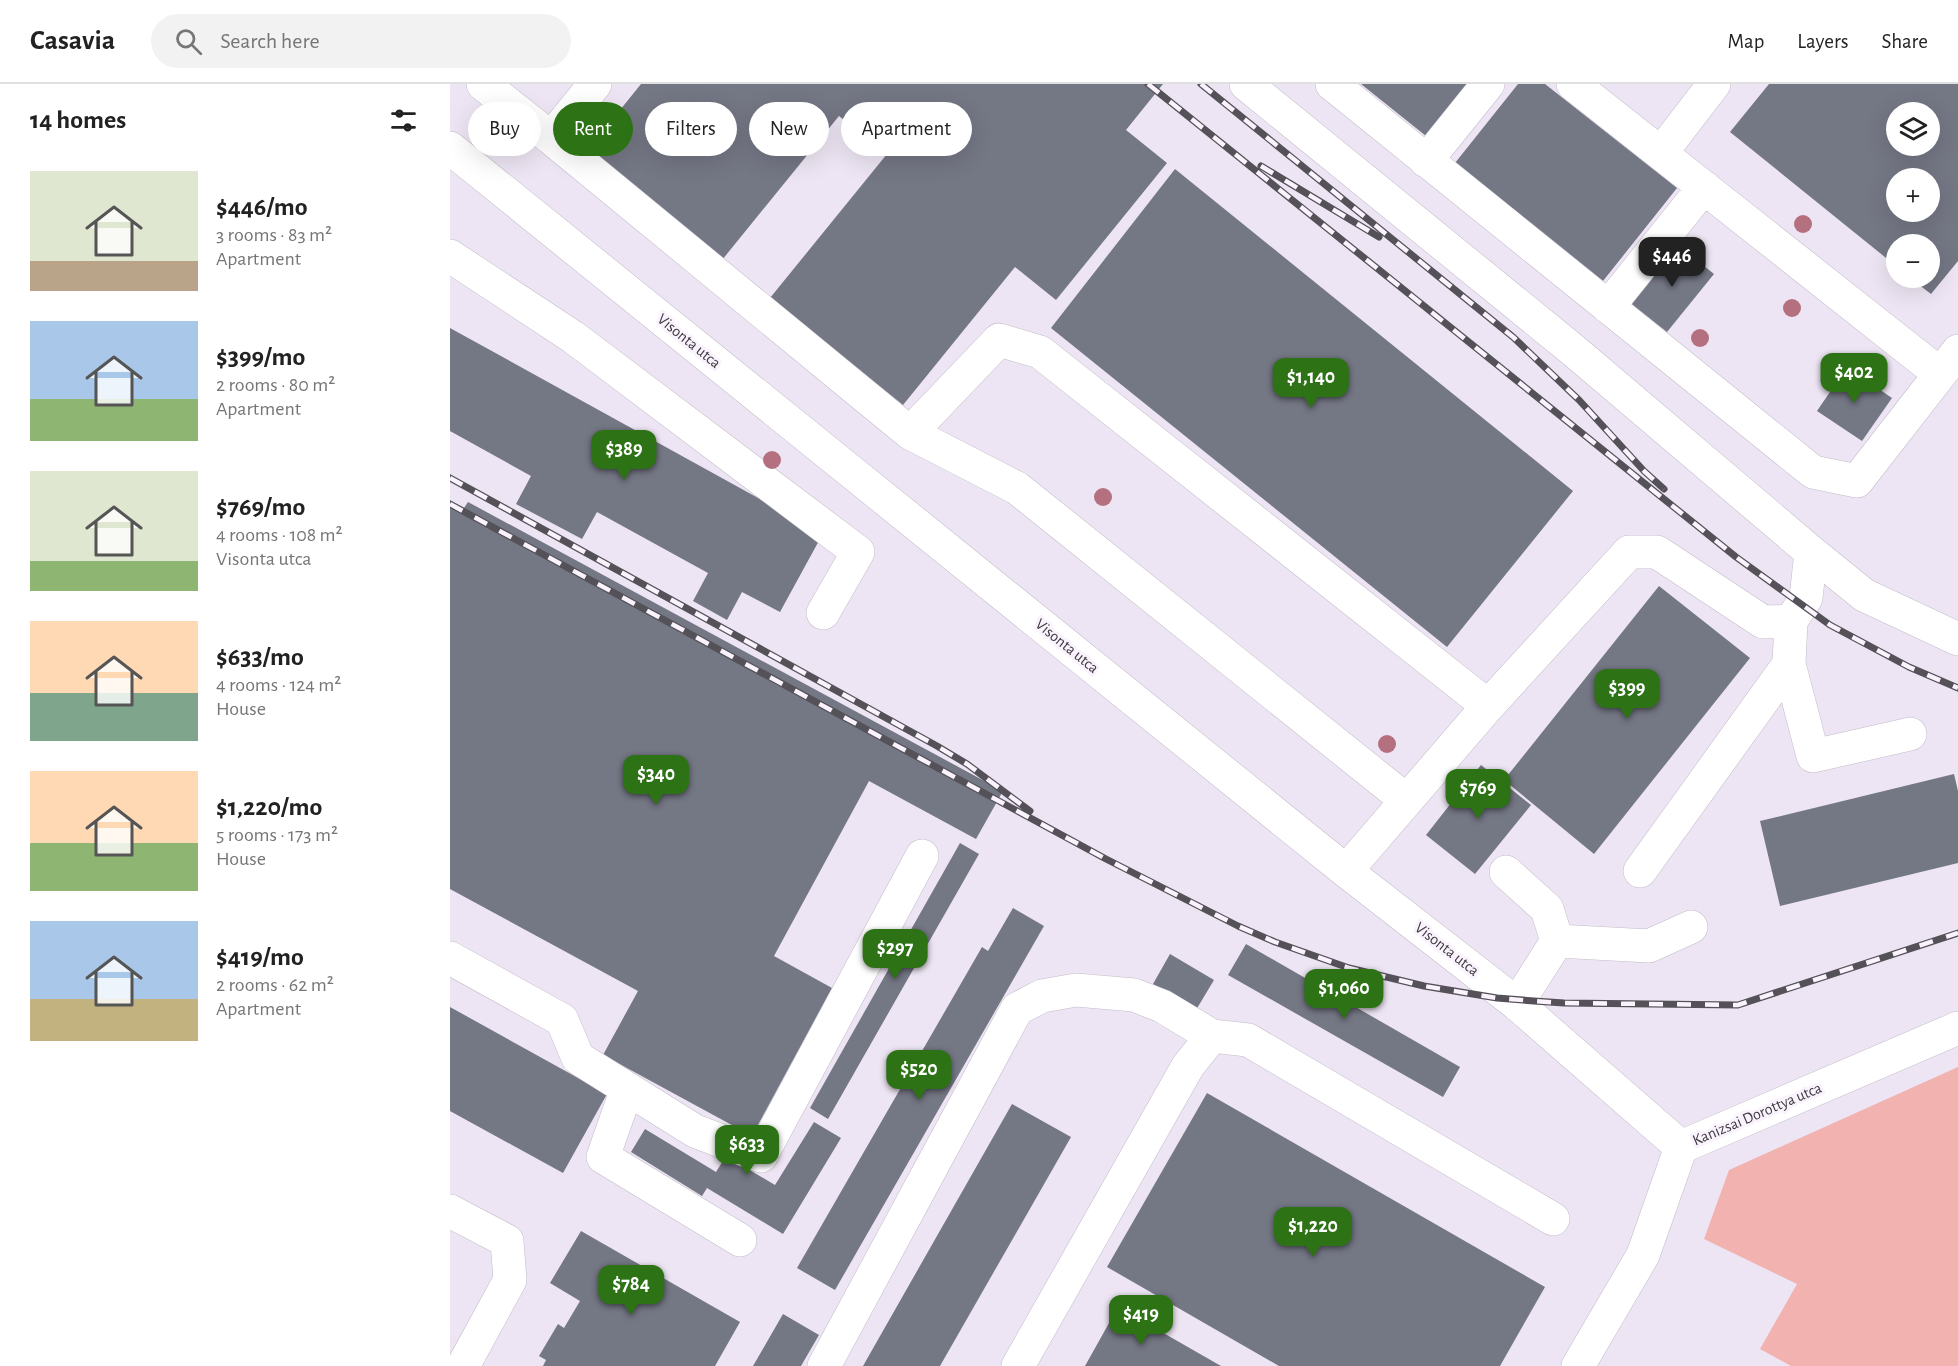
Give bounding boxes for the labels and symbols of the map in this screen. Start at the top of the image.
pin: $446 [1636,237,1708,288]
street label: Visonta utca [654,311,724,371]
pin: $402 [1818,353,1890,404]
pin: $1,140 [1262,358,1360,409]
pin: $389 [588,430,660,481]
street label: Visonta utca [1032,616,1102,676]
pin: $399 [1591,669,1663,720]
pin: $340 [620,755,692,806]
pin: $769 [1442,769,1514,820]
street label: Visonta utca [1412,919,1482,979]
pin: $297 [859,929,931,980]
pin: $1,060 [1295,969,1393,1020]
pin: $520 [883,1050,955,1101]
street label: Kanizsai Dorottya utca [1690,1080,1824,1149]
pin: $633 [711,1125,783,1176]
pin: $1,220 [1264,1207,1362,1258]
pin: $784 [595,1265,667,1316]
pin: $419 [1105,1295,1177,1346]

